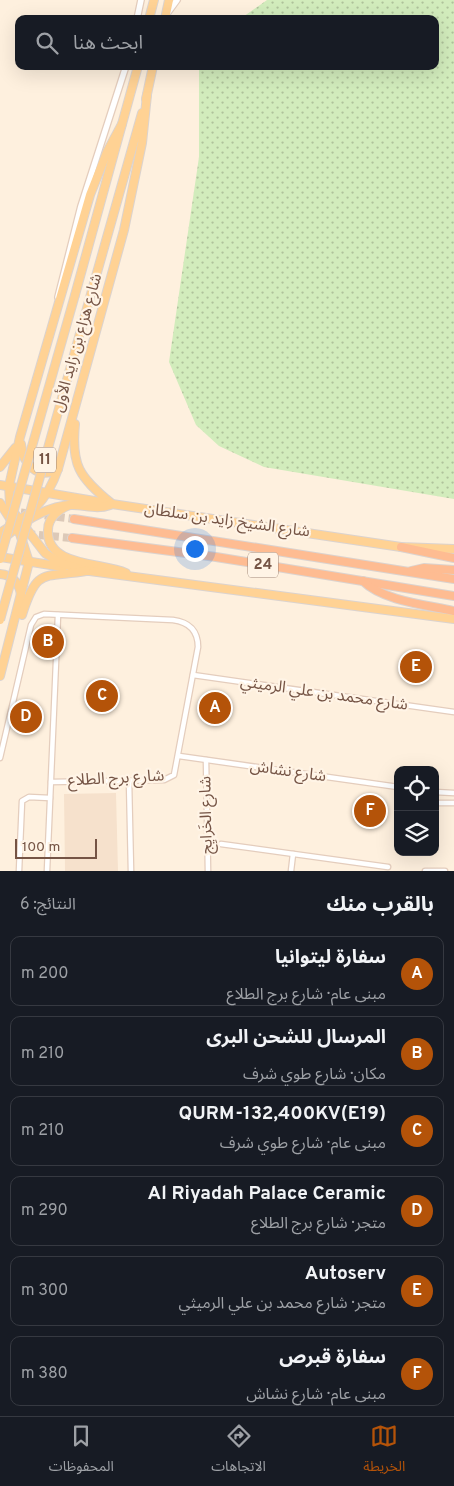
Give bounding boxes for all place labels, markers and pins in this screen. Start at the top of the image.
pin: B [32,623,64,661]
pin: E [400,648,432,686]
pin: C [86,677,118,715]
pin: A [199,689,231,727]
pin: D [10,698,42,736]
pin: F [354,792,386,830]

